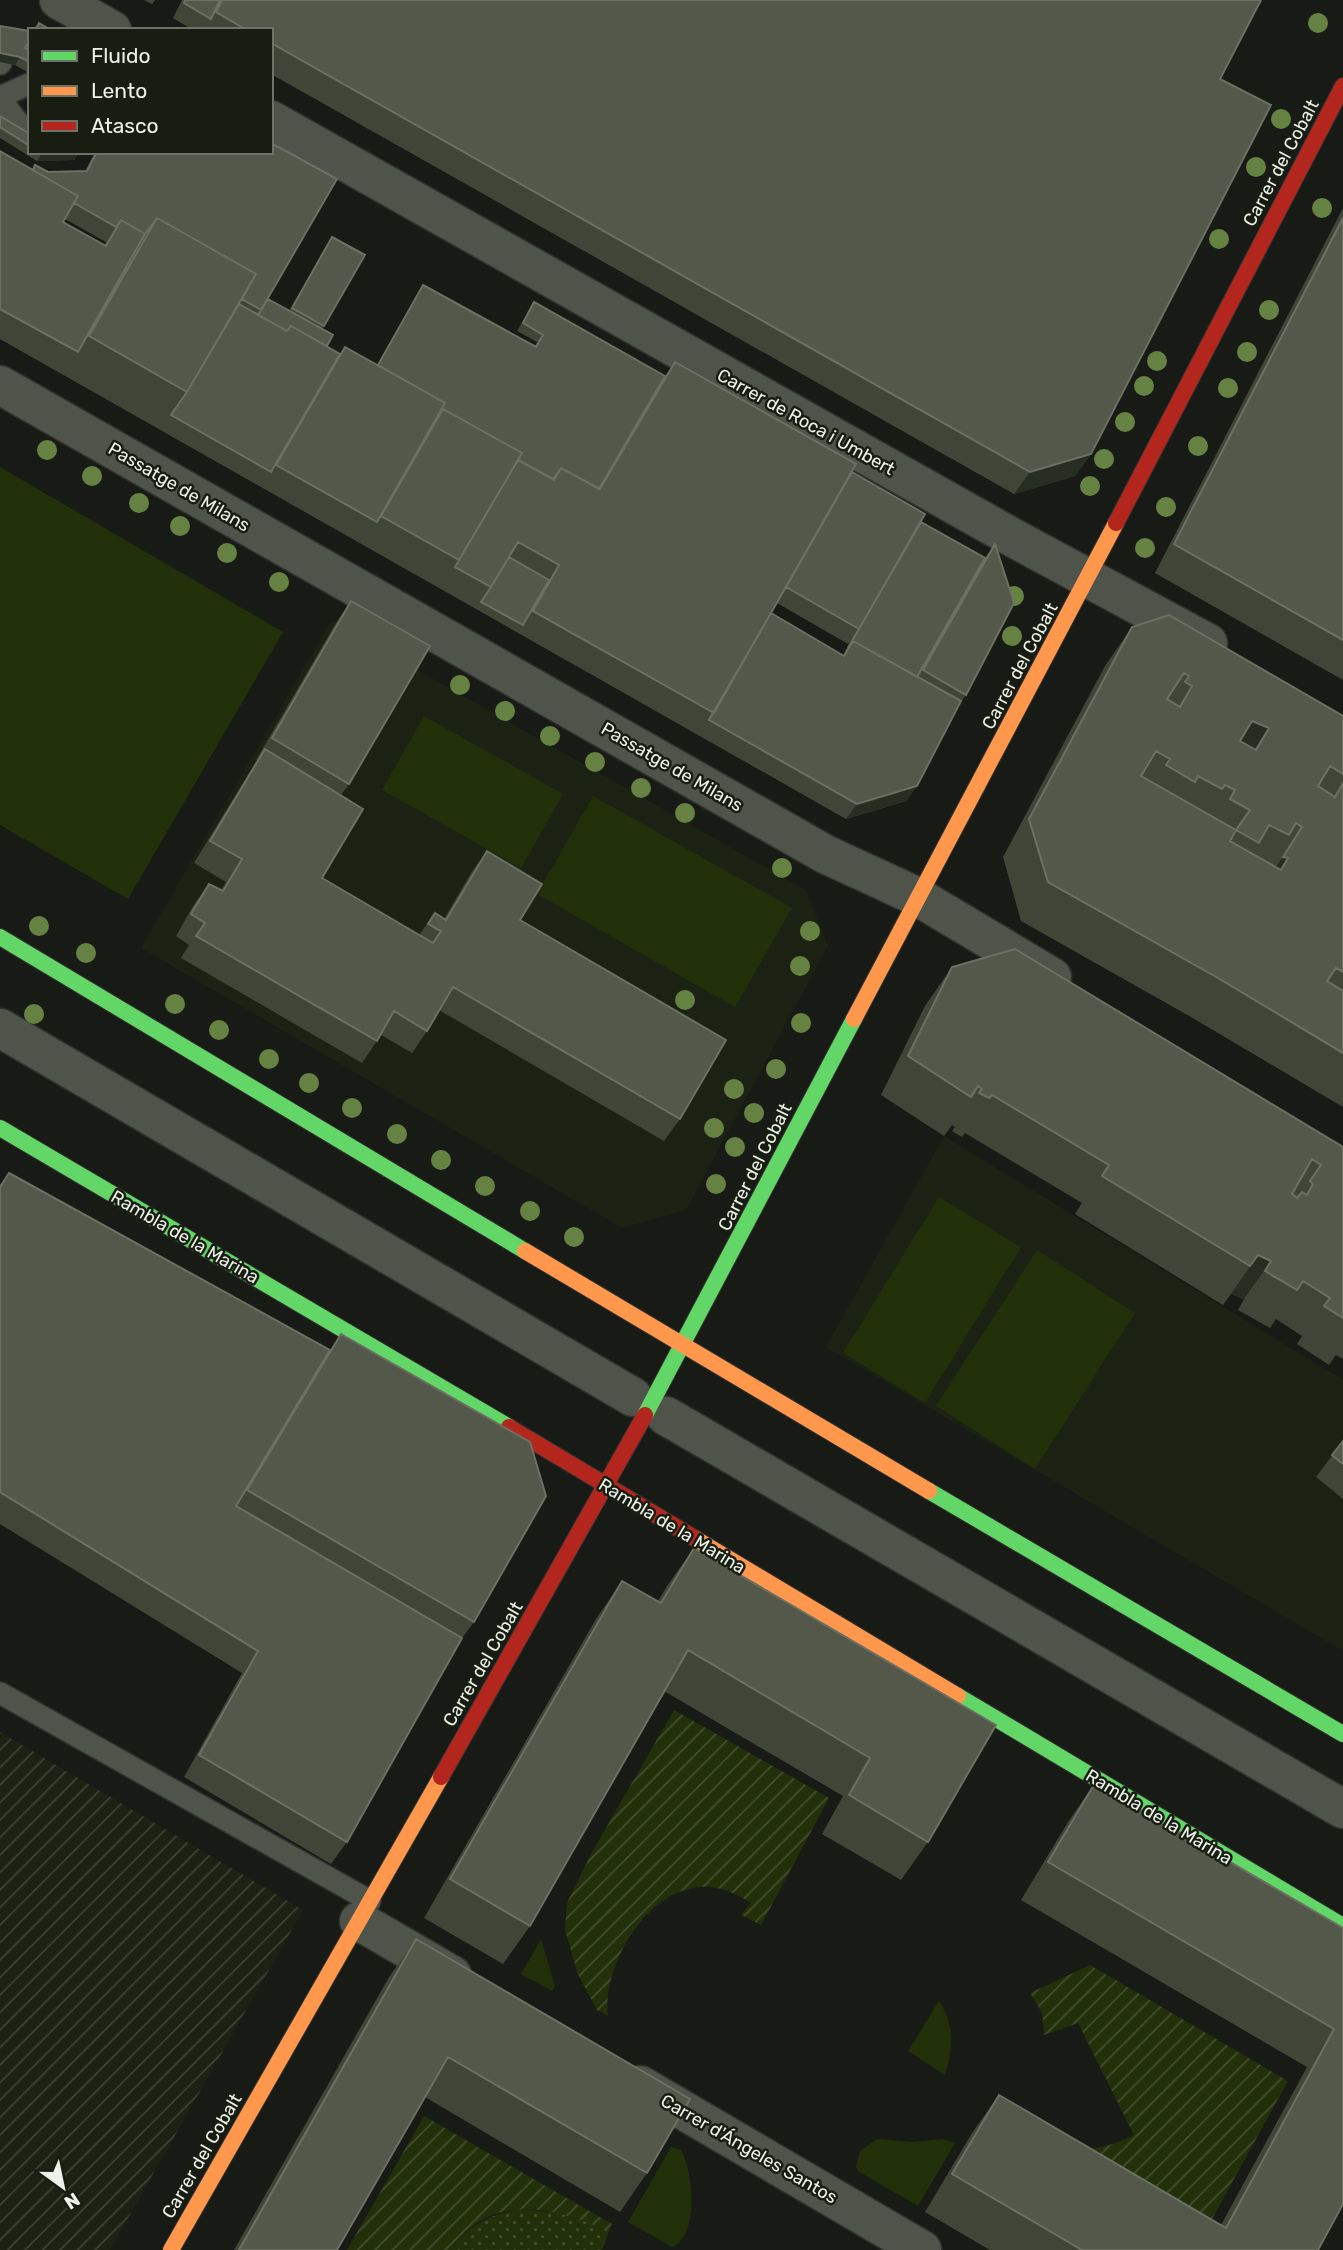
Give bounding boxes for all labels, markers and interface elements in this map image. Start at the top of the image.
legend [28,28,273,154]
text: Fluido [91,43,151,68]
text: Lento [91,78,147,103]
street label: Carrer del Cobalt [1238,96,1324,230]
text: Atasco [91,113,159,138]
street label: Carrer de Roca i Umbert [713,364,899,480]
street label: Passatge de Milans [104,437,254,537]
street label: Carrer del Cobalt [977,599,1063,733]
street label: Passatge de Milans [597,717,747,817]
street label: Carrer del Cobalt [713,1099,797,1235]
street label: Rambla de la Marina [107,1186,263,1288]
street label: Rambla de la Marina [595,1473,749,1579]
street label: Carrer del Cobalt [438,1598,528,1730]
street label: Rambla de la Marina [1082,1764,1236,1870]
street label: Carrer d'Ángeles Santos [657,2089,841,2209]
street label: Carrer del Cobalt [157,2090,247,2222]
north arrow [28,2152,98,2222]
text: N [60,2187,84,2214]

